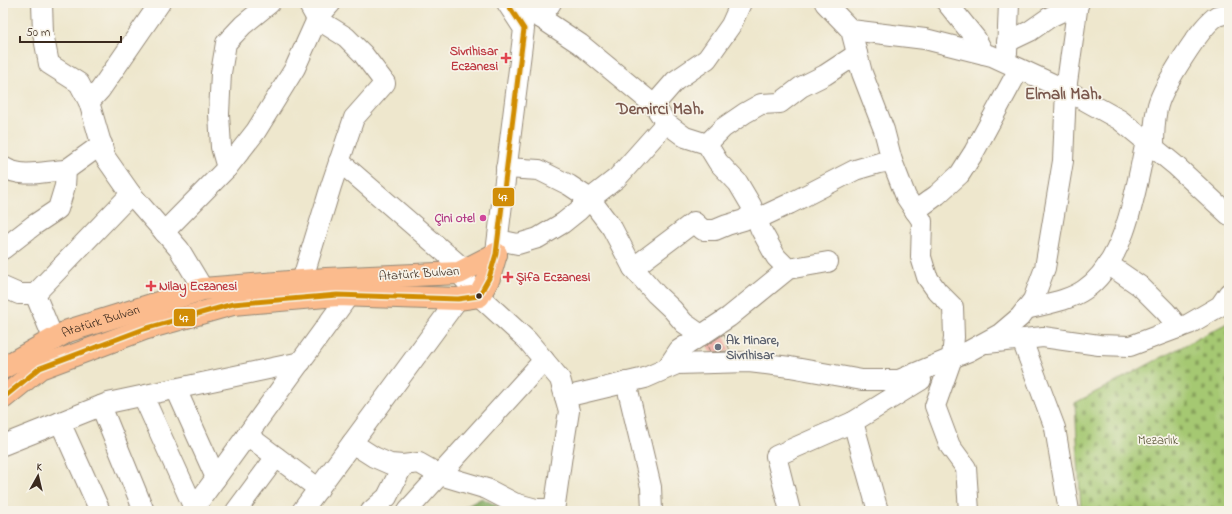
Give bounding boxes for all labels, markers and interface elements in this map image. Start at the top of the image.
scale bar [20,18,121,44]
text: 50 m [26,24,50,42]
place label: Sivrihisar Eczanesi [450,42,499,76]
marker: Sivrihisar Eczanesi [501,53,511,63]
district label: Elmalı Mah. [1025,82,1102,107]
district label: Demirci Mah. [615,97,704,122]
line badge: 47 [492,187,515,207]
text: 47 [497,190,508,206]
place label: Çini otel [434,209,475,228]
marker: Çini otel [478,213,488,223]
street label: Atatürk Bulvarı [378,262,460,286]
place label: Şifa Eczanesi [516,268,590,287]
marker: Şifa Eczanesi [503,272,513,282]
place label: Nilay Eczanesi [159,277,237,298]
marker: Nilay Eczanesi [146,281,156,291]
unlabelled marker [474,291,484,301]
street label: Atatürk Bulvarı [58,300,142,342]
line badge: 47 [173,308,196,327]
text: 47 [178,311,189,327]
place label: Ak Minare, Sivrihisar [726,331,779,365]
marker: Ak Minare, Sivrihisar [713,342,723,352]
park label: Mezarlık [1138,431,1179,450]
north arrow [18,456,58,496]
text: K [35,459,44,475]

